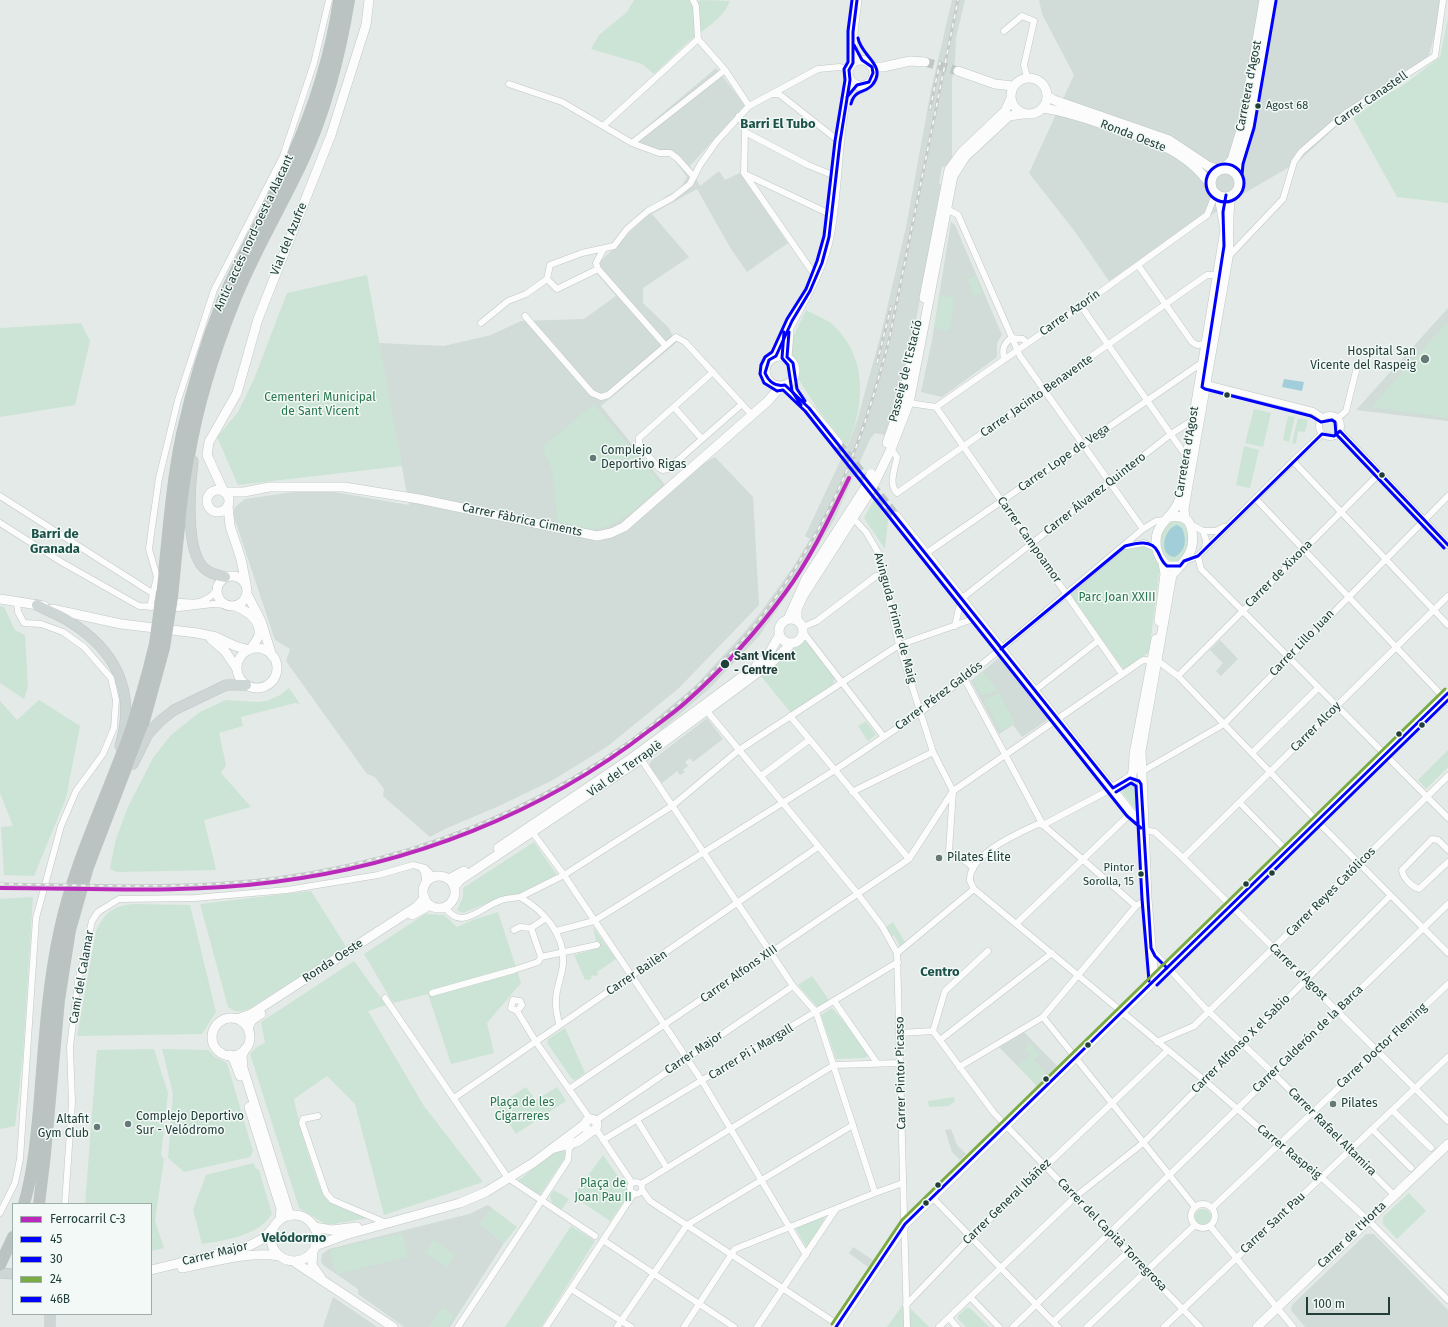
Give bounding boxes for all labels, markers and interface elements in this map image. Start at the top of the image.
street label: Carretera d'Agost [1233,39,1265,133]
street label: Carrer Canastell [1332,68,1410,130]
place label: Agost 68 [1266,99,1308,113]
marker: Agost 68 [1253,101,1263,111]
district label: Barri El Tubo [740,116,816,132]
street label: Ronda Oeste [1098,117,1168,155]
street label: Antic accés nord-oest a Alacant [211,153,297,313]
street label: Vial del Azufre [268,200,310,278]
street label: Carrer Azorín [1037,287,1103,339]
street label: Passeig de l'Estació [886,318,926,424]
place label: Hospital San Vicente del Raspeig [1310,345,1416,373]
street label: Carrer Jacinto Benavente [978,352,1096,440]
marker: Hospital San Vicente del Raspeig [1419,353,1431,365]
unlabelled marker [1222,390,1232,400]
park label: Cementeri Municipal de Sant Vicent [264,391,376,419]
street label: Carretera d'Agost [1172,405,1202,499]
street label: Carrer Lope de Vega [1016,421,1112,495]
place label: Complejo Deportivo Rigas [601,444,686,472]
street label: Carrer Álvarez Quintero [1041,450,1149,538]
marker: Complejo Deportivo Rigas [588,453,598,463]
unlabelled marker [1377,470,1387,480]
street label: Carrer Campoamor [994,494,1064,586]
street label: Carrer Fàbrica Ciments [461,500,583,540]
district label: Barri de Granada [30,526,80,557]
street label: Carrer de Xixona [1242,537,1316,611]
street label: Avinguda Primer de Maig [871,551,919,685]
park label: Parc Joan XXIII [1079,591,1155,605]
street label: Carrer Lillo Juan [1267,607,1337,679]
place label: Sant Vicent - Centre [734,650,796,678]
marker: Sant Vicent - Centre [719,658,731,670]
street label: Carrer Pérez Galdós [892,658,986,734]
street label: Carrer Alcoy [1288,699,1344,755]
unlabelled marker [1417,720,1427,730]
unlabelled marker [1394,729,1404,739]
street label: Vial del Terraplè [585,738,665,800]
street label: Carrer Reyes Católicos [1283,844,1379,940]
place label: Pilates Élite [947,851,1011,865]
marker: Pilates Élite [934,853,944,863]
place label: Pintor Sorolla, 15 [1083,861,1134,887]
unlabelled marker [1267,868,1277,878]
marker: Pintor Sorolla, 15 [1136,869,1146,879]
unlabelled marker [1241,879,1251,889]
street label: Camí del Calamar [67,929,97,1025]
street label: Ronda Oeste [300,936,366,986]
street label: Carrer d'Agost [1266,941,1330,1003]
street label: Carrer Alfons XIII [698,942,780,1006]
street label: Carrer Bailèn [604,947,670,999]
district label: Centro [920,964,960,980]
street label: Carrer Calderón de la Barca [1250,982,1366,1096]
street label: Carrer Alfonso X el Sabio [1189,992,1293,1096]
street label: Carrer Doctor Fleming [1334,1000,1430,1092]
street label: Carrer Pintor Picasso [893,1016,909,1130]
street label: Carrer Pi i Margall [706,1021,796,1083]
street label: Carrer Major [662,1028,726,1078]
unlabelled marker [1083,1040,1093,1050]
unlabelled marker [1041,1074,1051,1084]
street label: Carrer Rafael Altamira [1285,1085,1379,1179]
park label: Plaça de les Cigarreres [490,1096,554,1124]
place label: Pilates [1341,1097,1378,1111]
marker: Pilates [1328,1099,1338,1109]
place label: Complejo Deportivo Sur - Velódromo [136,1110,244,1138]
place label: Altafit Gym Club [38,1113,89,1141]
marker: Complejo Deportivo Sur - Velódromo [123,1119,133,1129]
marker: Altafit Gym Club [92,1122,102,1132]
street label: Carrer Raspeig [1254,1122,1324,1182]
street label: Carrer General Ibáñez [960,1156,1054,1248]
street label: Carrer del Capità Torregrosa [1054,1175,1170,1295]
park label: Plaça de Joan Pau II [574,1177,632,1205]
unlabelled marker [933,1180,943,1190]
street label: Carrer Sant Pau [1237,1189,1309,1257]
unlabelled marker [921,1198,931,1208]
street label: Carrer de l'Horta [1315,1199,1389,1271]
legend [12,1203,152,1315]
text: Ferrocarril C-3 [50,1212,126,1226]
district label: Velódormo [262,1230,326,1246]
text: 45 [50,1232,62,1246]
street label: Carrer Major [181,1239,249,1269]
text: 30 [50,1252,63,1266]
text: 24 [50,1272,62,1286]
scale bar [1308,1289,1392,1315]
text: 46B [50,1292,70,1306]
text: 100 m [1313,1297,1345,1311]

